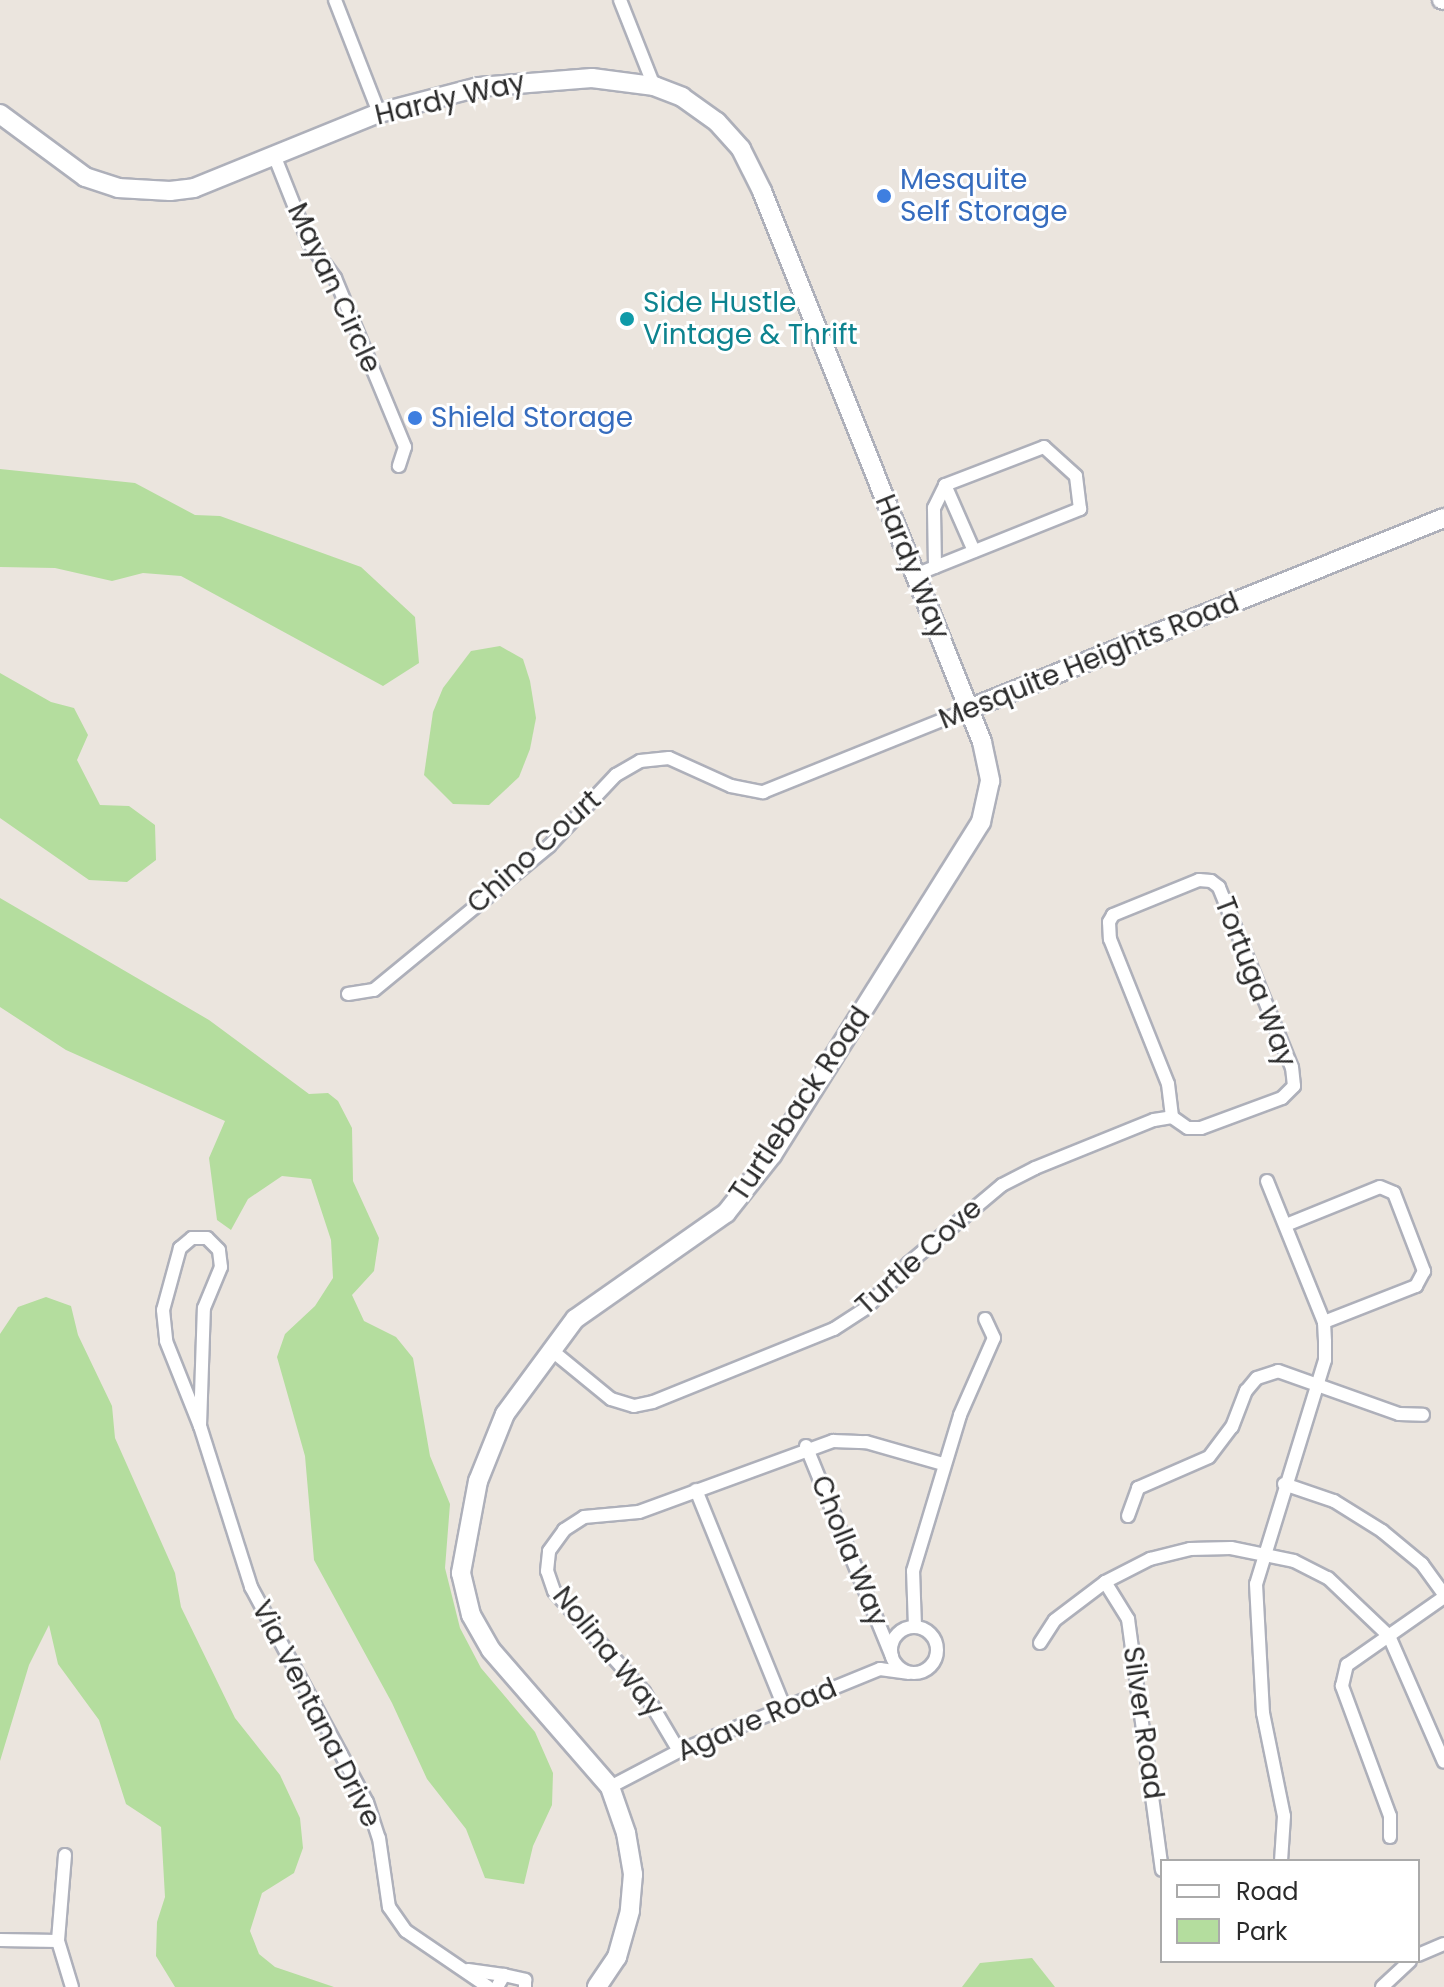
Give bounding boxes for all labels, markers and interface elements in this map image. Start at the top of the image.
street label: Hardy Way [372,65,528,133]
place label: Mesquite Self Storage [900,163,1068,229]
marker: Mesquite Self Storage [875,187,893,205]
street label: Mayan Circle [280,198,388,378]
place label: Side Hustle Vintage & Thrift [643,286,858,352]
marker: Side Hustle Vintage & Thrift [618,310,636,328]
place label: Shield Storage [431,401,633,435]
marker: Shield Storage [406,409,424,427]
street label: Hardy Way [868,490,956,644]
street label: Mesquite Heights Road [934,585,1244,737]
street label: Chino Court [460,783,608,921]
street label: Tortuga Way [1207,892,1303,1072]
street label: Turtleback Road [722,1000,878,1208]
street label: Turtle Cove [849,1192,989,1322]
street label: Cholla Way [804,1471,894,1631]
street label: Nolina Way [545,1580,671,1724]
street label: Via Ventana Drive [244,1595,388,1833]
street label: Silver Road [1116,1644,1170,1802]
street label: Agave Road [672,1671,842,1769]
legend [1160,1859,1420,1963]
text: Road [1236,1875,1298,1908]
text: Park [1236,1915,1287,1948]

